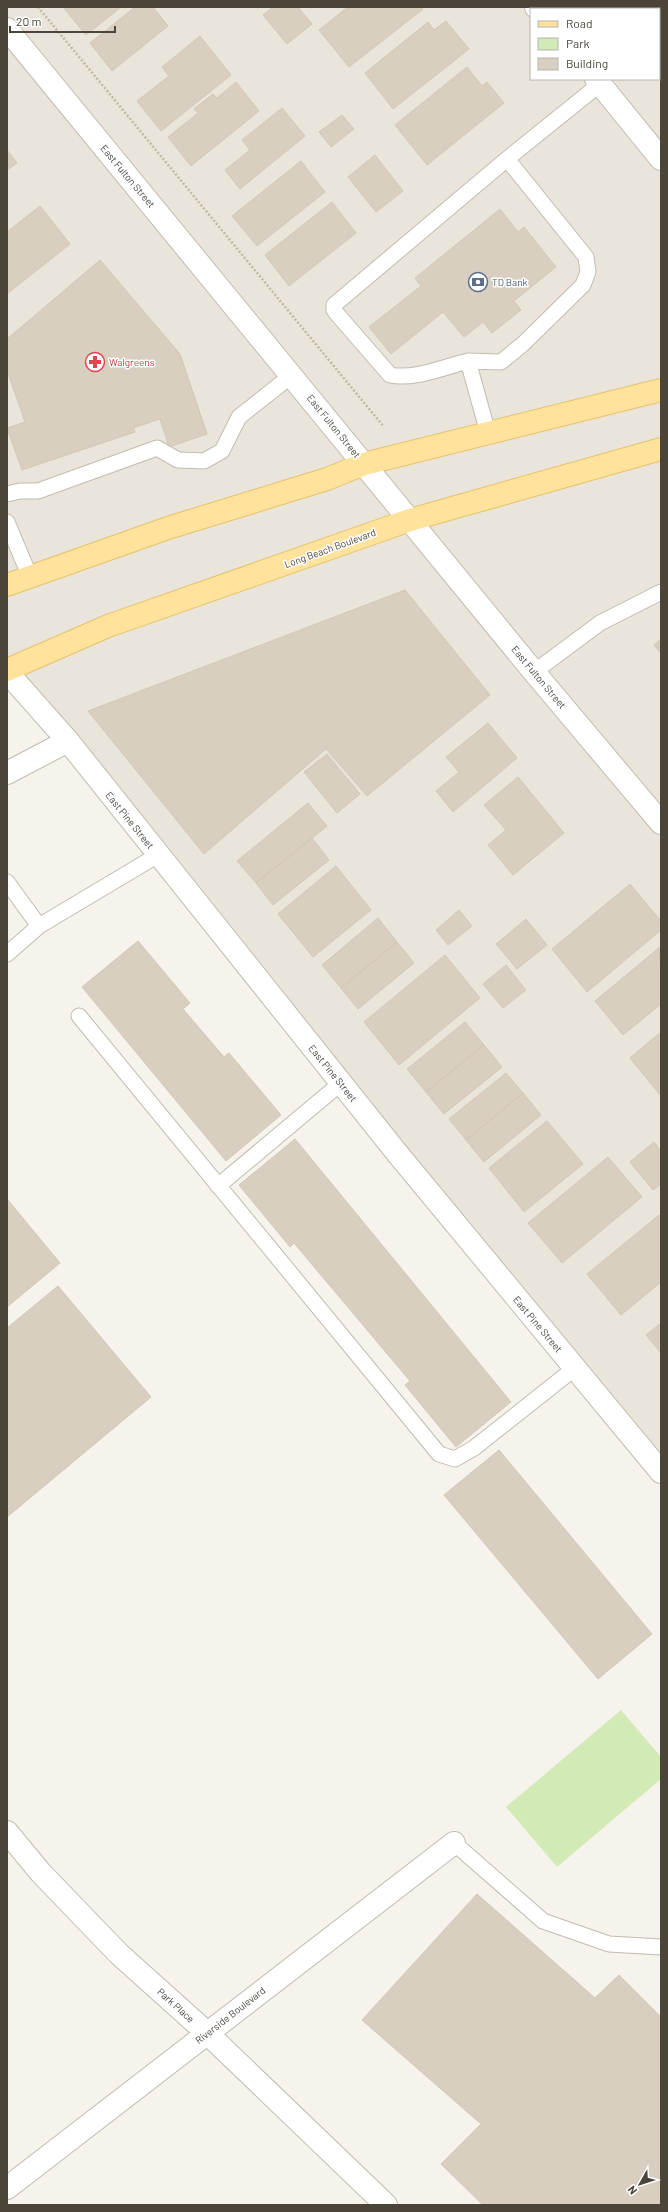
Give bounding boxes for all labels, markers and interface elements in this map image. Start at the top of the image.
scale bar [10,8,115,34]
legend [530,8,660,80]
text: 20 m [16,14,42,28]
text: Road [566,16,593,30]
text: Park [566,36,590,50]
text: Building [566,56,608,70]
street label: East Fulton Street [98,142,158,210]
bank icon: TD Bank [467,271,489,293]
place label: TD Bank [492,276,528,288]
pharmacy icon: Walgreens [84,351,106,373]
place label: Walgreens [109,356,155,368]
street label: East Fulton Street [305,392,364,461]
street label: Long Beach Boulevard [283,526,377,570]
street label: East Fulton Street [509,643,569,711]
street label: East Pine Street [103,789,157,851]
street label: East Pine Street [306,1042,360,1104]
street label: East Pine Street [511,1293,565,1355]
street label: Riverside Boulevard [193,1984,267,2046]
street label: Park Place [155,1985,197,2025]
north arrow [620,2164,660,2204]
text: N [624,2184,639,2198]

